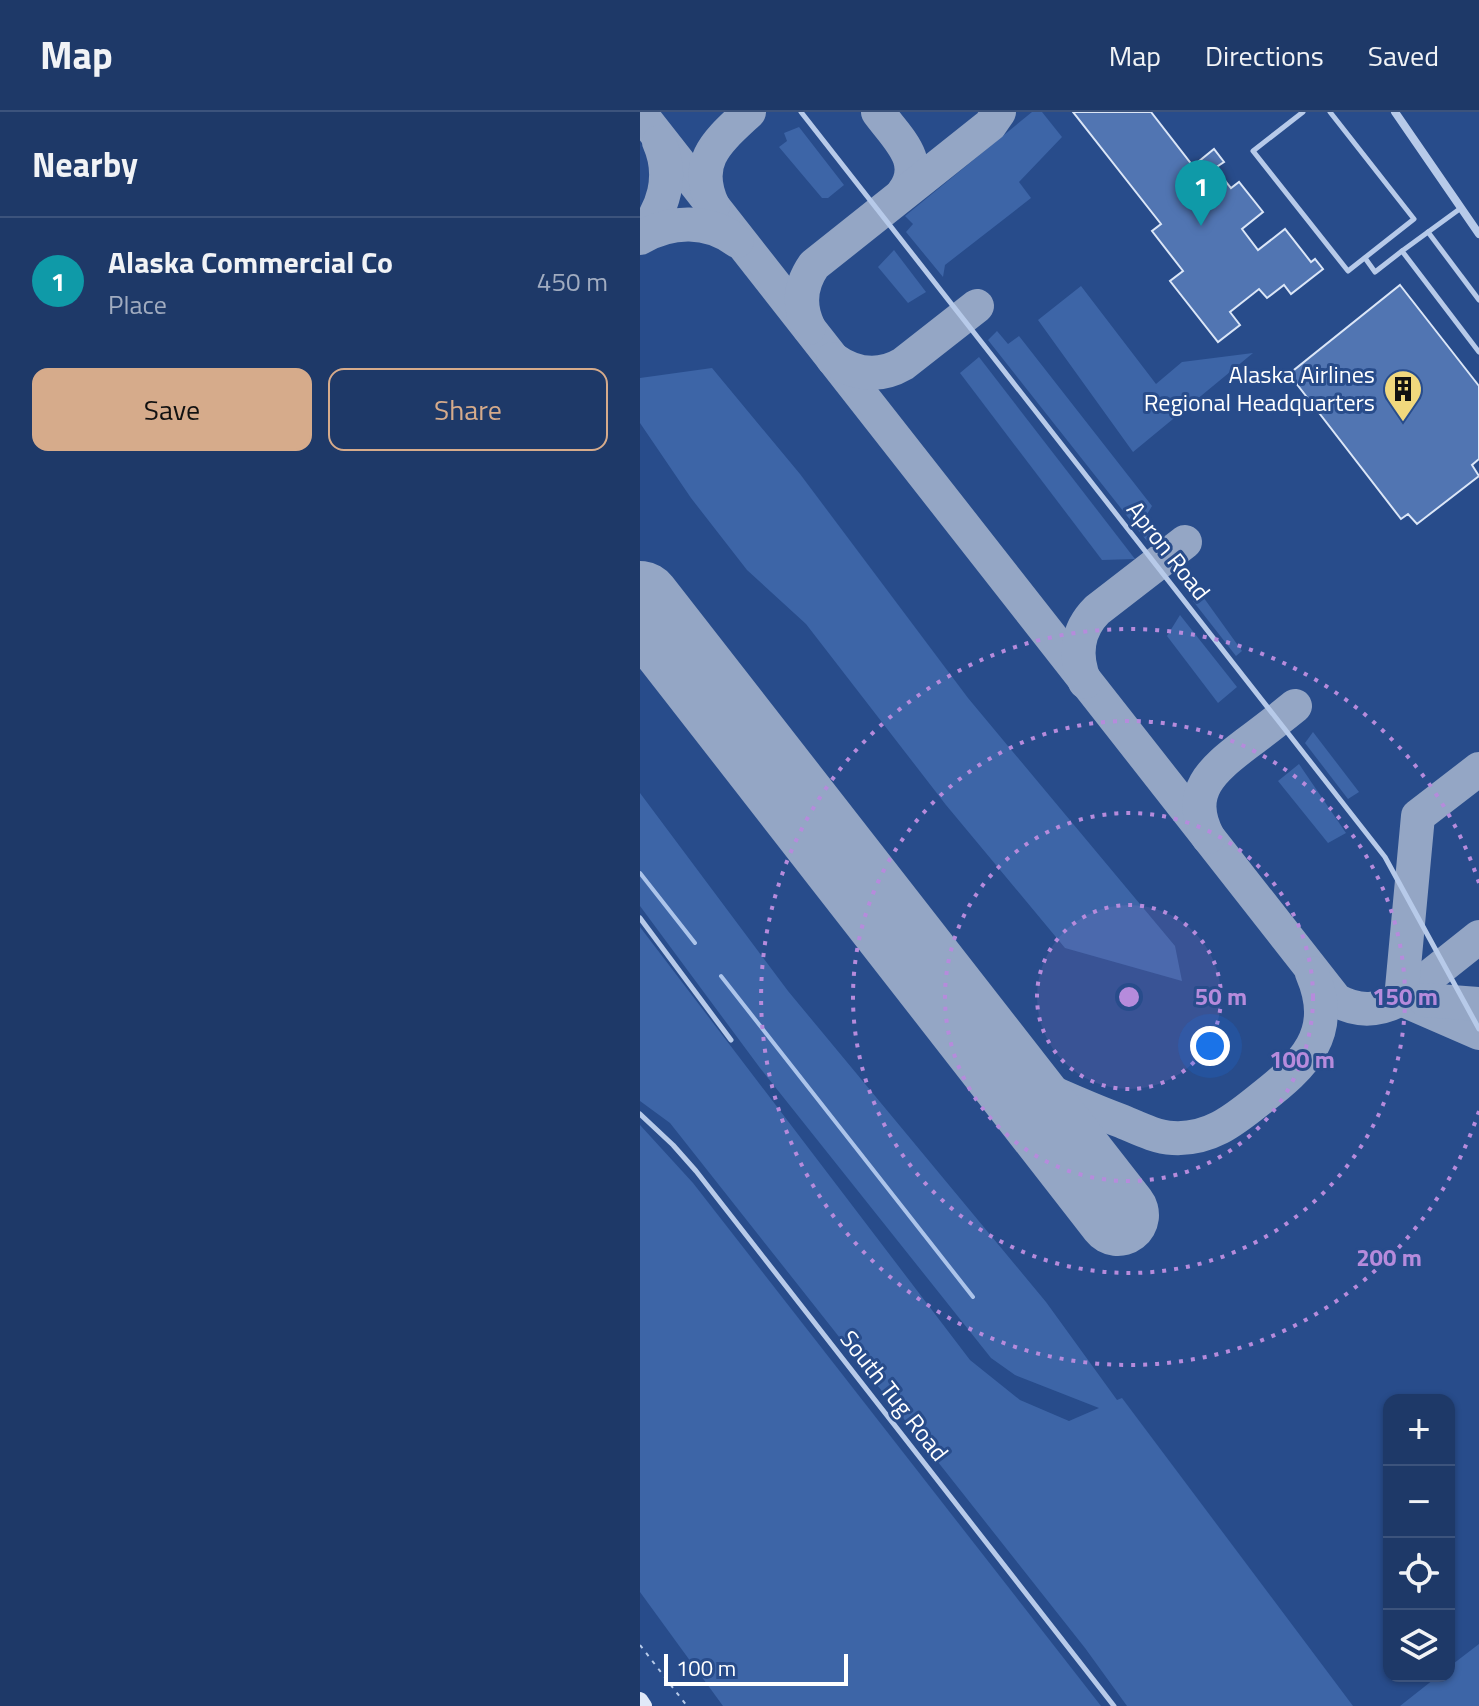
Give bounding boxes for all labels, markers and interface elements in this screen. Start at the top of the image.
text: Map [40,26,113,84]
text: Map [1109,34,1161,77]
text: Directions [1205,34,1324,77]
text: Saved [1368,34,1439,77]
text: Nearby [32,138,138,190]
pin: 1 [1175,160,1227,226]
text: Alaska Commercial Co [108,239,393,285]
text: 1 [51,262,65,301]
text: 450 m [537,262,608,301]
text: Place [108,285,167,324]
place label: Alaska Airlines Regional Headquarters [1144,356,1375,420]
button: Save [32,368,312,451]
button: Share [328,368,608,451]
building icon: Alaska Airlines Regional Headquarters [1382,368,1424,423]
street label: Apron Road [1118,493,1219,608]
text: 50 m [1195,978,1247,1014]
text: 150 m [1372,978,1438,1014]
centre of rings [1115,983,1143,1011]
your location [1190,1026,1230,1066]
text: 100 m [1269,1041,1335,1077]
text: 200 m [1356,1239,1422,1275]
street label: South Tug Road [832,1322,958,1469]
map controls [1383,1394,1455,1682]
button: + [1383,1394,1455,1466]
button: − [1383,1466,1455,1538]
button: locate [1383,1538,1455,1610]
button: layers [1383,1610,1455,1682]
scale bar [664,1650,848,1686]
text: 100 m [676,1651,736,1685]

